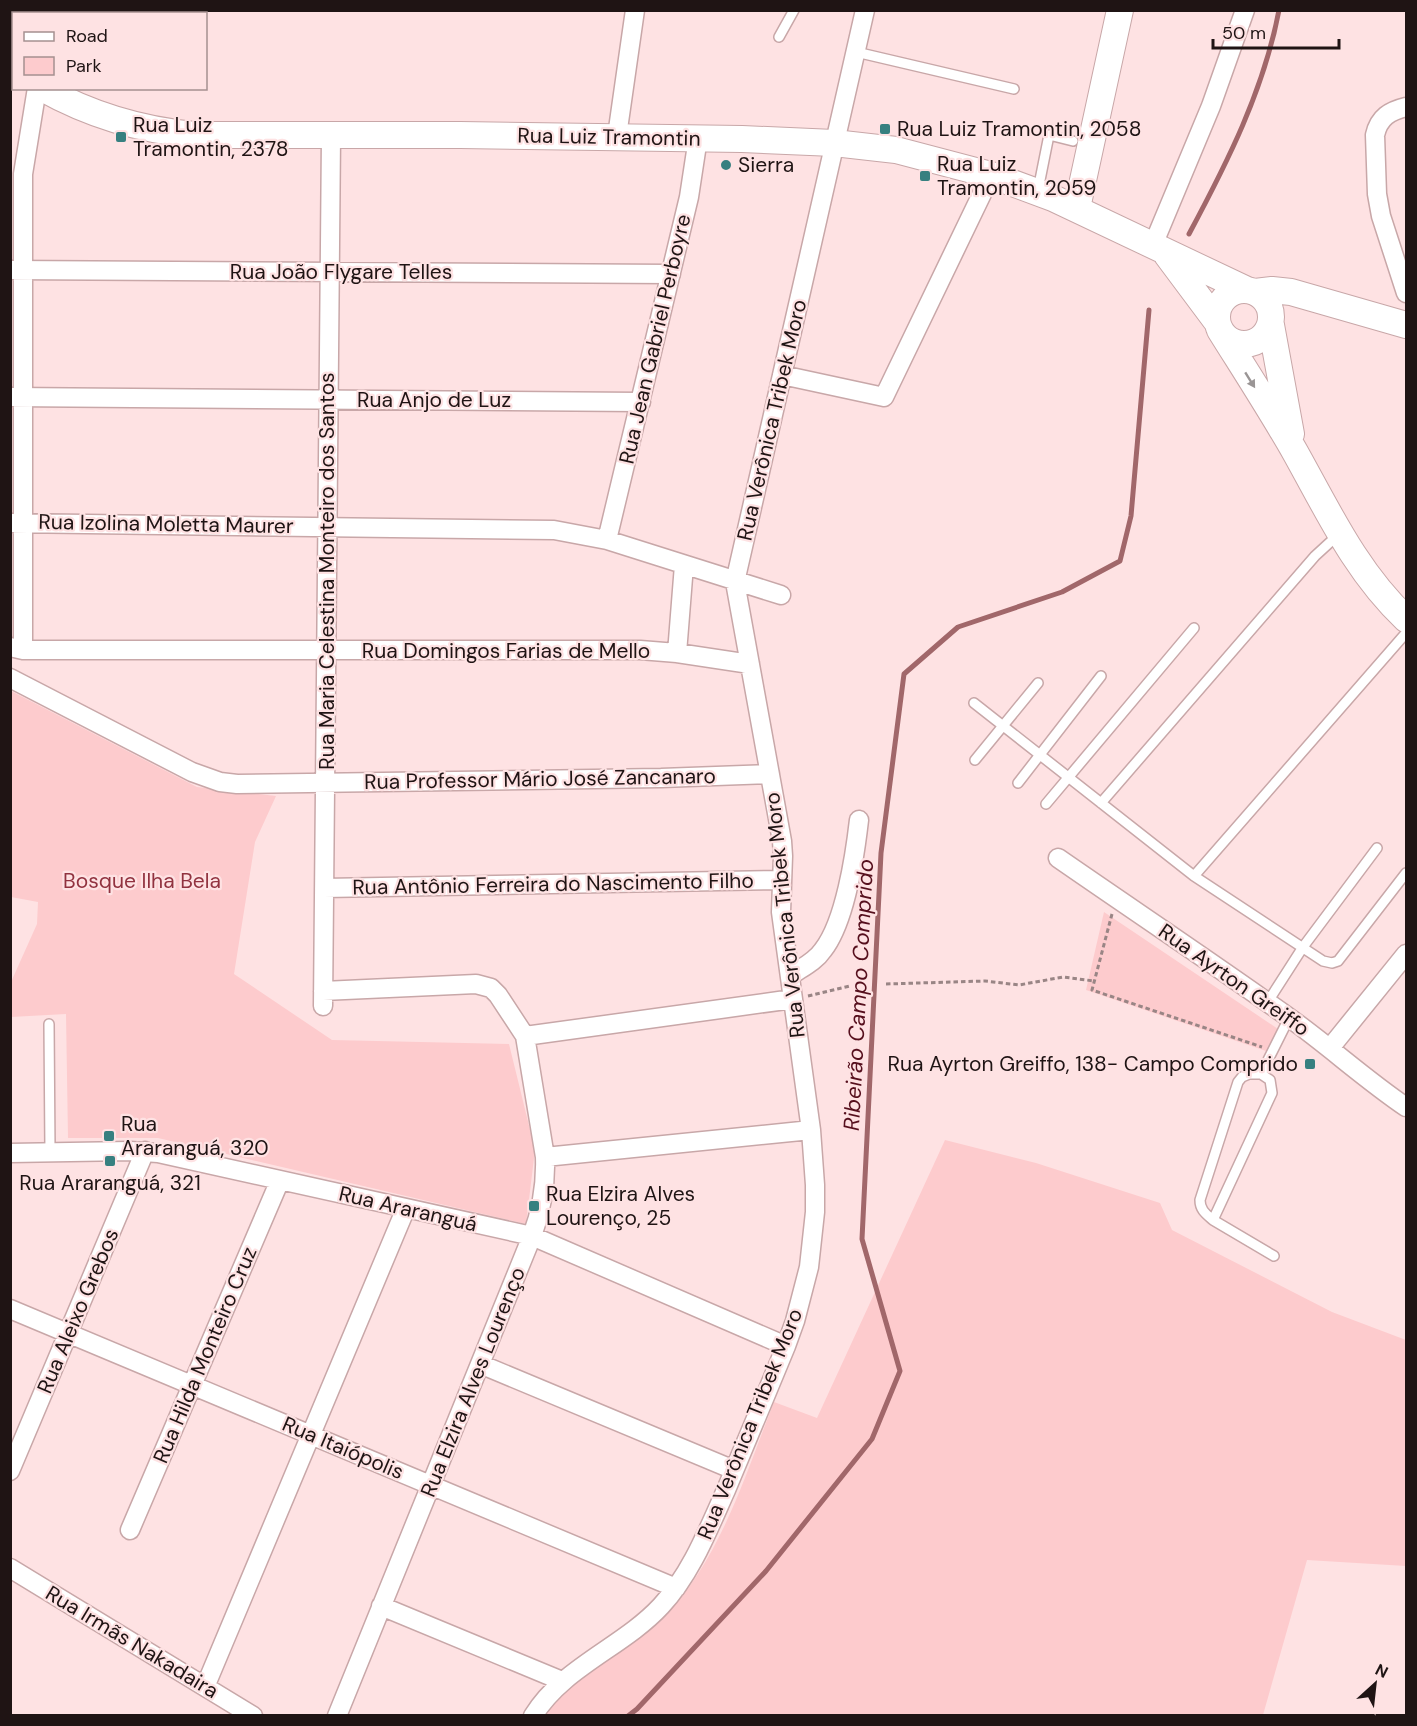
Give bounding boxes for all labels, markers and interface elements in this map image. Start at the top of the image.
legend [12,12,207,90]
scale bar [1213,12,1339,50]
text: 50 m [1222,21,1266,45]
text: Road [66,24,108,48]
text: Park [66,54,102,78]
place label: Rua Luiz Tramontin, 2378 [133,111,289,163]
place label: Rua Luiz Tramontin, 2058 [897,115,1141,143]
street label: Rua Luiz Tramontin [517,121,701,153]
marker: Rua Luiz Tramontin, 2058 [878,122,892,136]
marker: Rua Luiz Tramontin, 2378 [114,130,128,144]
place label: Rua Luiz Tramontin, 2059 [937,150,1096,202]
place label: Sierra [738,151,794,179]
marker: Sierra [719,158,733,172]
marker: Rua Luiz Tramontin, 2059 [918,169,932,183]
street label: Rua Jean Gabriel Perboyre [613,211,697,467]
street label: Rua João Flygare Telles [230,258,452,286]
street label: Rua Verônica Tribek Moro [731,297,813,543]
street label: Rua Maria Celestina Monteiro dos Santos [313,372,341,770]
one-way arrow [1245,372,1256,388]
street label: Rua Anjo de Luz [357,386,511,414]
street label: Rua Izolina Moletta Maurer [38,508,294,540]
street label: Rua Domingos Farias de Mello [362,637,650,665]
street label: Rua Professor Mário José Zancanaro [364,762,716,796]
street label: Rua Verônica Tribek Moro [758,791,812,1039]
water label: Ribeirão Campo Comprido [837,858,880,1132]
street label: Rua Antônio Ferreira do Nascimento Filho [352,866,754,902]
park label: Bosque Ilha Bela [63,867,221,895]
street label: Rua Ayrton Greiffo [1153,917,1315,1043]
place label: Rua Ayrton Greiffo, 138- Campo Comprido [887,1050,1298,1078]
marker: Rua Ayrton Greiffo, 138- Campo Comprido [1303,1057,1317,1071]
place label: Rua Araranguá, 320 [121,1110,269,1162]
marker: Rua Araranguá, 320 [102,1129,116,1143]
marker: Rua Araranguá, 321 [103,1154,117,1168]
place label: Rua Araranguá, 321 [19,1169,201,1197]
street label: Rua Araranguá [336,1179,480,1239]
place label: Rua Elzira Alves Lourenço, 25 [546,1180,695,1232]
marker: Rua Elzira Alves Lourenço, 25 [527,1199,541,1213]
street label: Rua Aleixo Grebos [31,1224,125,1398]
street label: Rua Hilda Monteiro Cruz [147,1242,263,1468]
street label: Rua Elzira Alves Lourenço [414,1263,532,1501]
street label: Rua Verônica Tribek Moro [691,1304,809,1544]
street label: Rua Itaiópolis [278,1410,408,1486]
street label: Rua Irmãs Nakadaira [40,1579,224,1705]
north arrow [1345,1654,1405,1714]
text: N [1372,1659,1392,1683]

